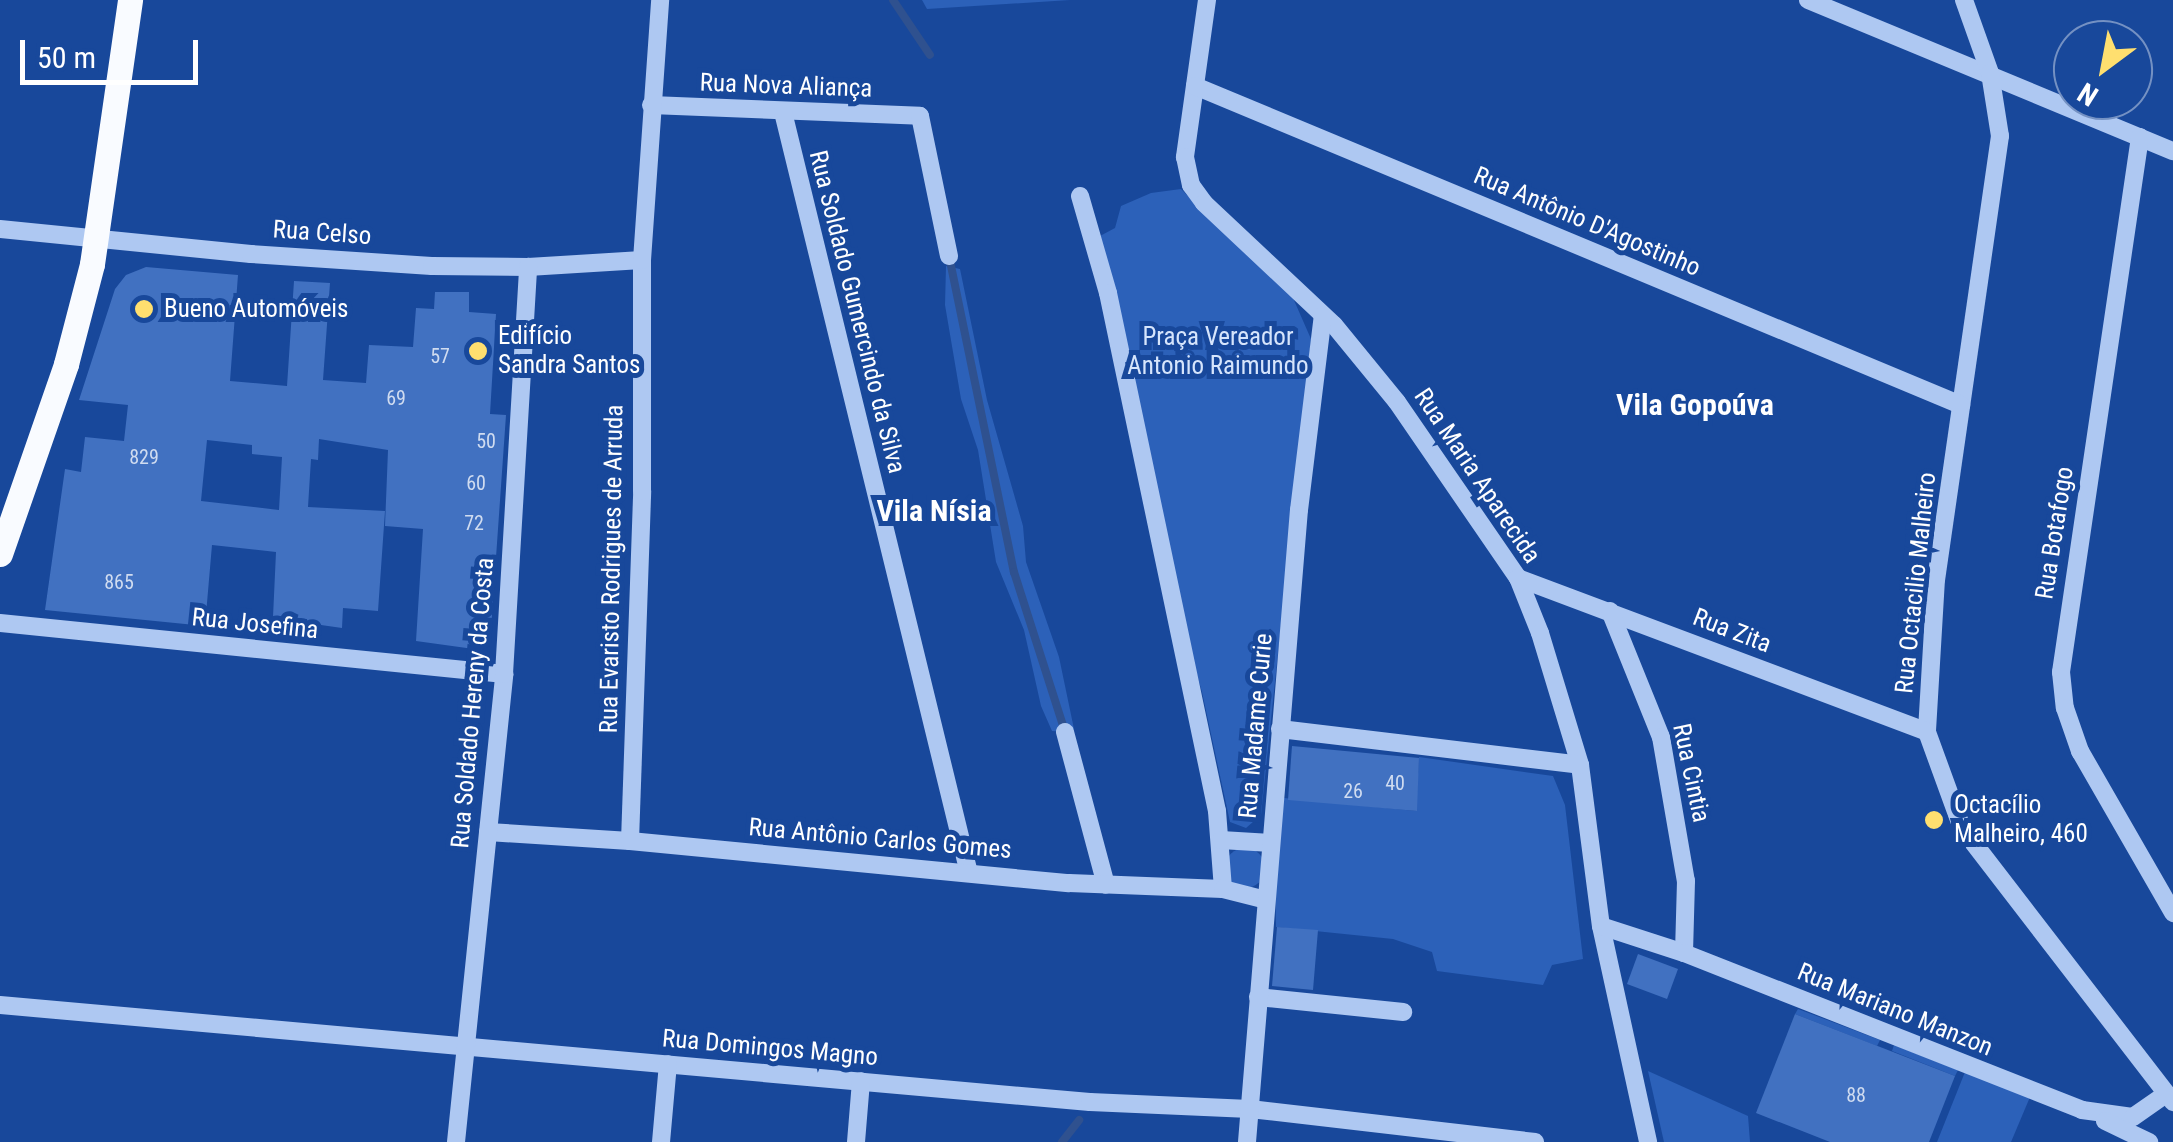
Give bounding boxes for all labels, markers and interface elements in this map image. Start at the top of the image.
scale bar [25,20,202,82]
north arrow [2053,20,2153,120]
text: 50 m [37,40,96,75]
street label: Rua Nova Aliança [699,68,873,104]
text: N [2072,76,2104,113]
street label: Rua Soldado Gumercindo da Silva [802,148,912,476]
street label: Rua Antônio D'Agostinho [1469,161,1705,283]
street label: Rua Celso [272,215,372,251]
place label: Bueno Automóveis [164,294,348,324]
marker: Bueno Automóveis [133,298,155,320]
place label: Edifício Sandra Santos [498,322,640,381]
park label: Praça Vereador Antonio Raimundo [1127,323,1309,382]
marker: Edifício Sandra Santos [467,340,489,362]
house number: 57 [430,344,450,368]
street label: Rua Maria Aparecida [1407,383,1547,569]
house number: 69 [386,386,406,410]
district label: Vila Gopoúva [1616,387,1774,423]
street label: Rua Evaristo Rodrigues de Arruda [594,404,630,734]
house number: 50 [476,429,496,453]
house number: 829 [129,445,159,469]
street label: Rua Botafogo [2030,464,2080,602]
house number: 60 [466,471,486,495]
street label: Rua Octacilio Malheiro [1889,471,1943,695]
district label: Vila Nísia [876,493,992,529]
house number: 72 [464,511,484,535]
street label: Rua Soldado Hereny da Costa [445,556,501,850]
house number: 865 [104,570,134,594]
street label: Rua Josefina [190,602,320,646]
street label: Rua Zita [1689,602,1775,660]
street label: Rua Madame Curie [1233,632,1279,820]
street label: Rua Cintia [1666,721,1716,825]
house number: 40 [1385,771,1405,795]
house number: 26 [1343,779,1363,803]
place label: Octacílio Malheiro, 460 [1954,791,2088,850]
marker: Octacílio Malheiro, 460 [1923,809,1945,831]
street label: Rua Antônio Carlos Gomes [747,813,1013,865]
street label: Rua Mariano Manzon [1793,957,1997,1063]
street label: Rua Domingos Magno [661,1024,879,1072]
house number: 88 [1846,1083,1866,1107]

